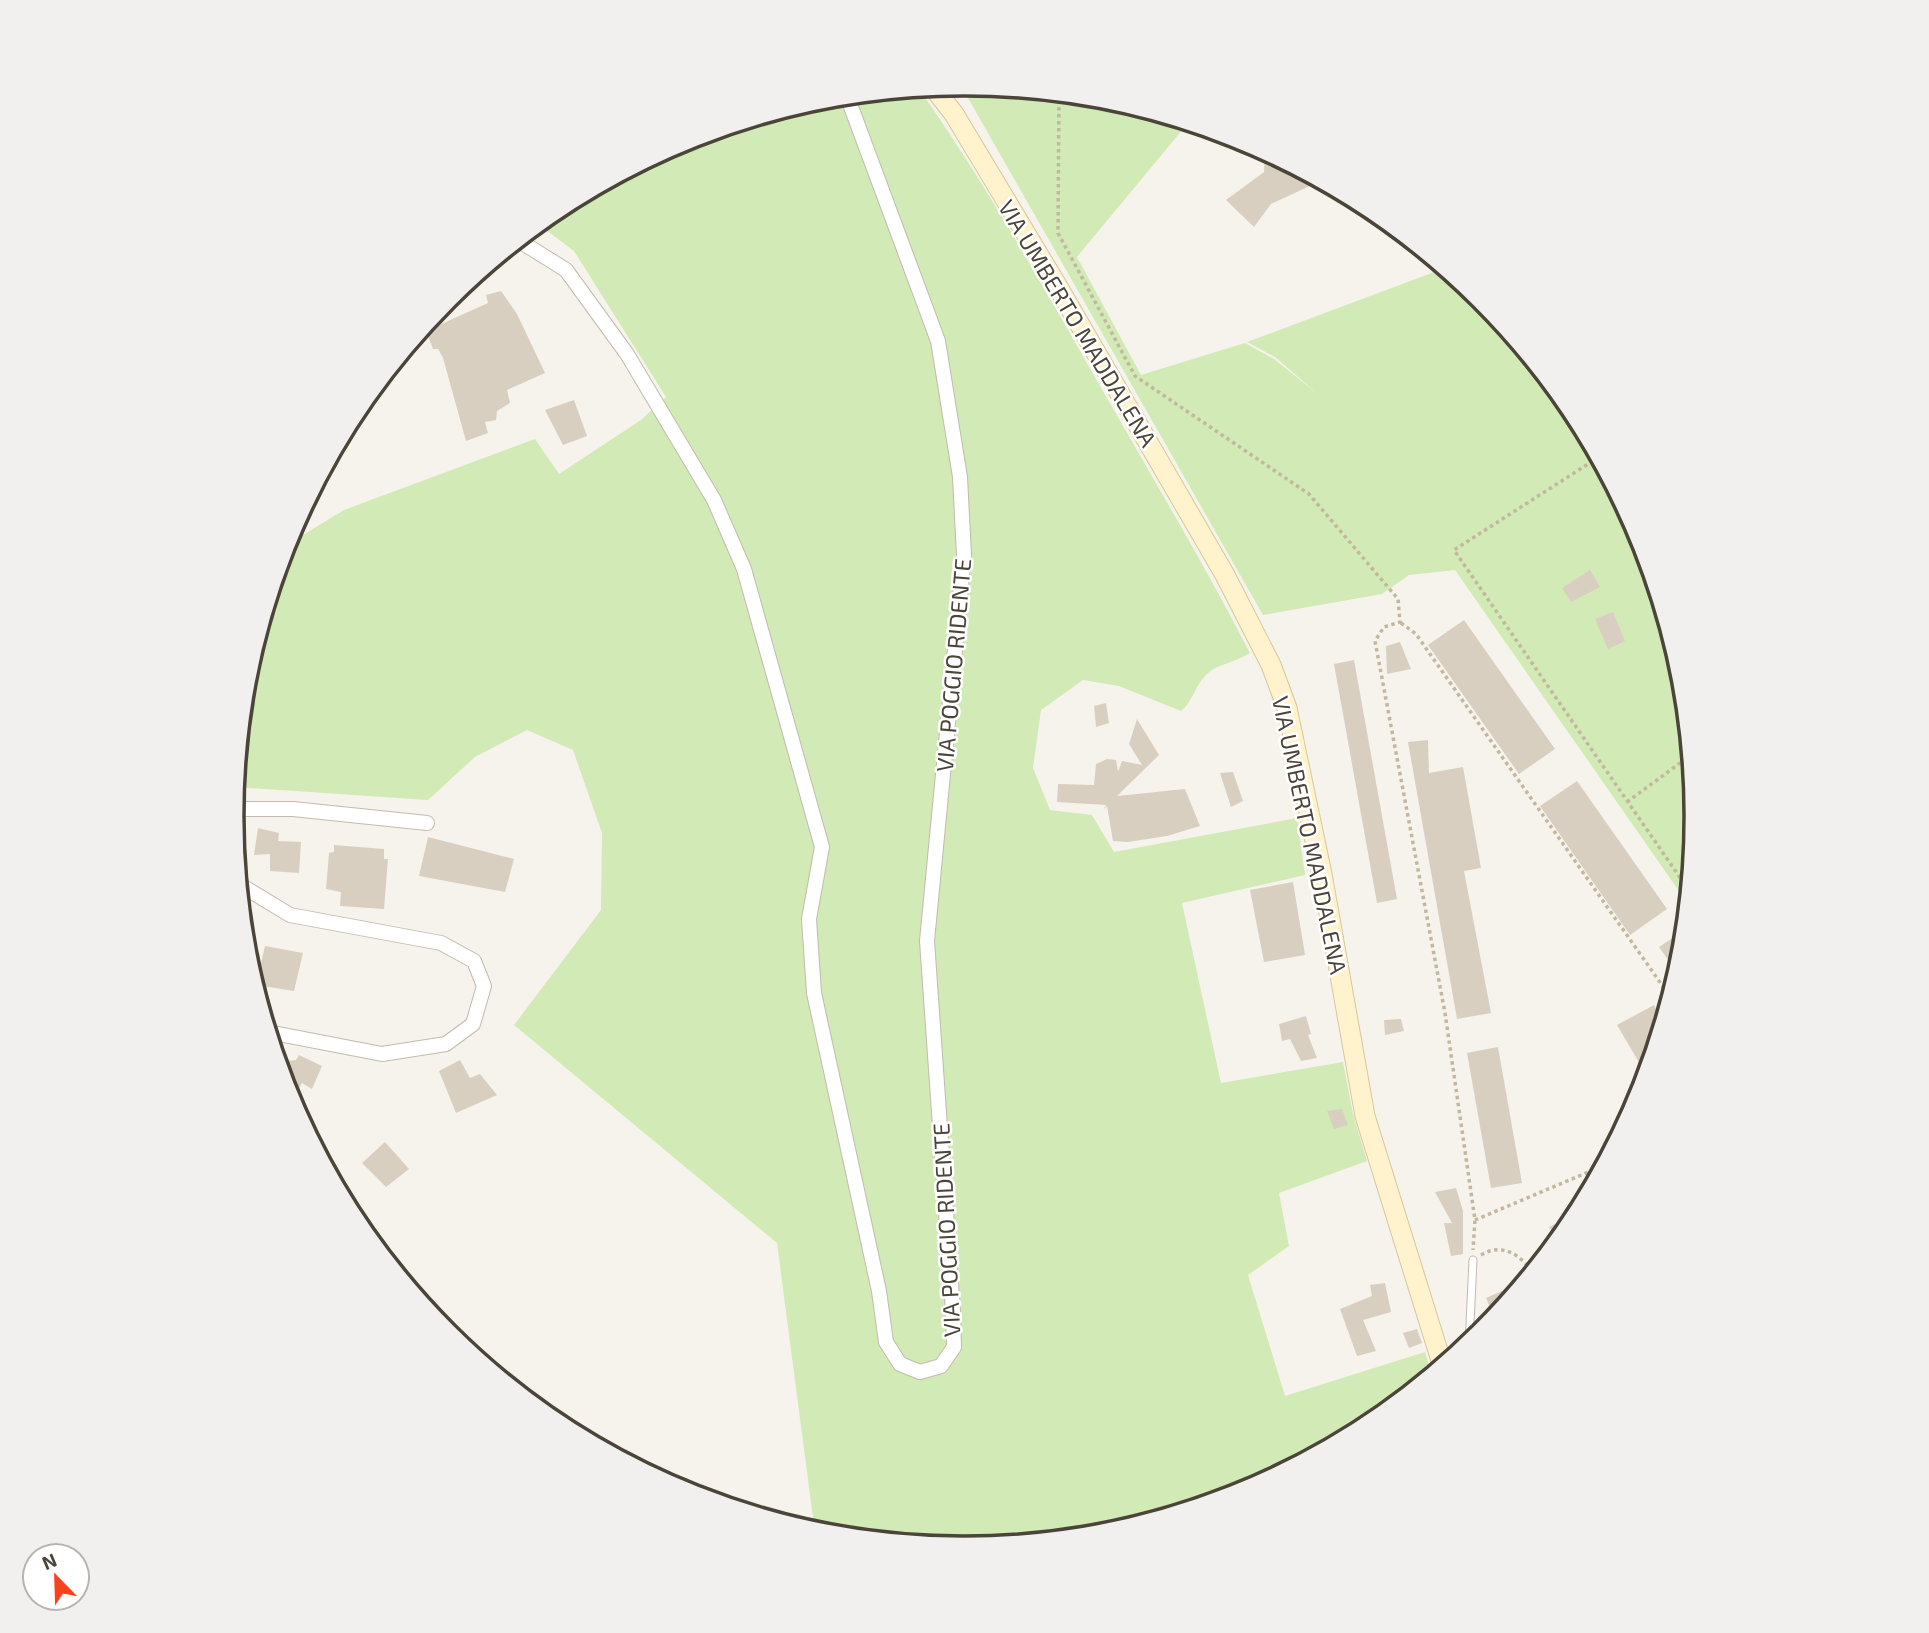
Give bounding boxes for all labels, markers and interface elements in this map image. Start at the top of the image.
street label: VIA UMBERTO MADDALENA [993,194,1163,452]
street label: VIA POGGIO RIDENTE [930,557,976,773]
street label: VIA UMBERTO MADDALENA [1267,693,1353,977]
street label: VIA POGGIO RIDENTE [926,1122,966,1338]
north arrow [21,1542,91,1612]
text: N [38,1548,60,1574]

